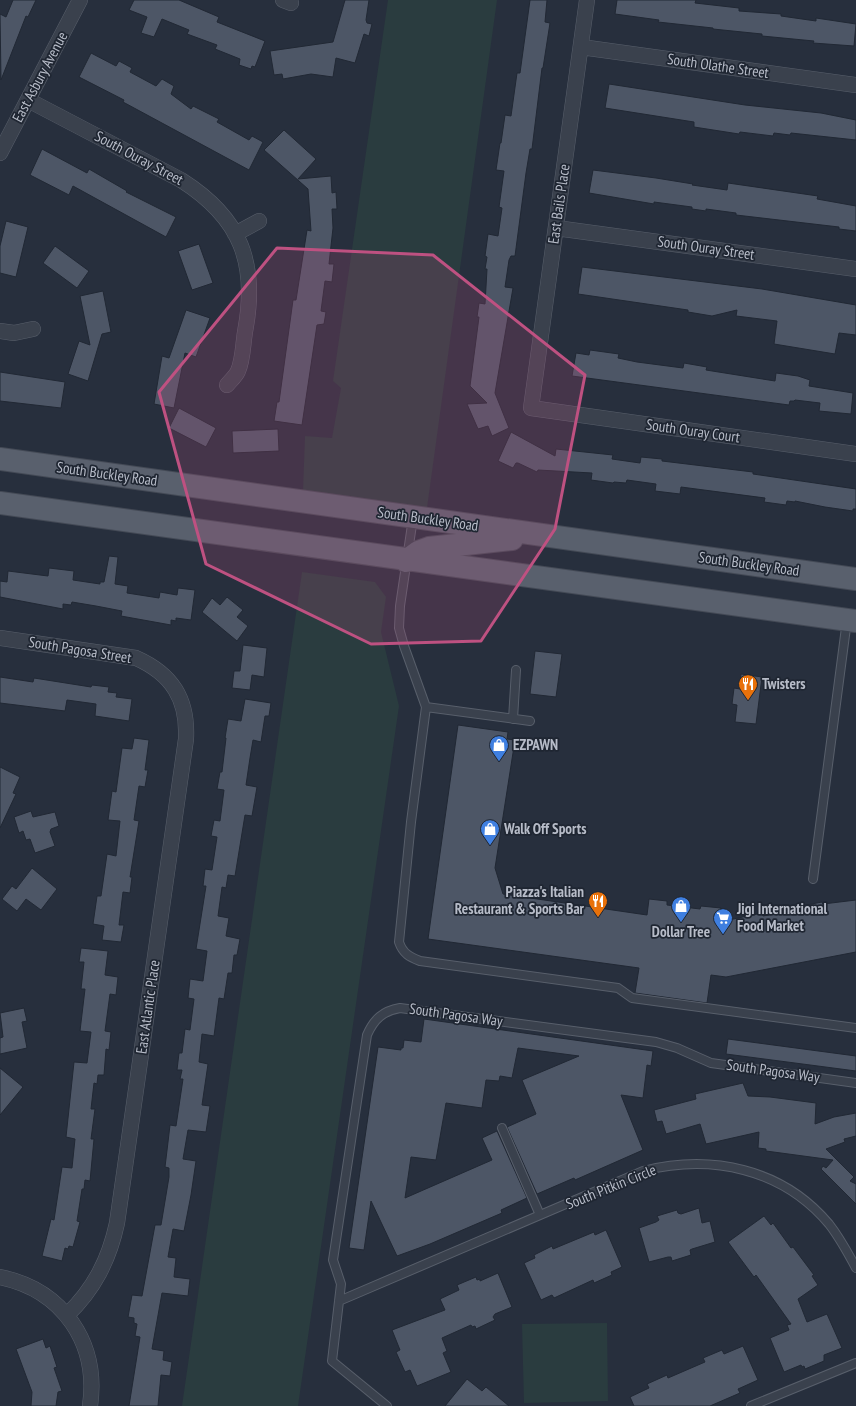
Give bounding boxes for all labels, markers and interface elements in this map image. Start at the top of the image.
street label: East Asbury Avenue [8,28,71,125]
street label: South Olathe Street [666,49,770,82]
street label: South Ouray Street [92,126,187,189]
street label: East Bails Place [544,163,574,245]
street label: South Ouray Street [656,231,756,264]
street label: South Ouray Court [645,415,741,446]
street label: South Buckley Road [56,457,159,490]
street label: South Buckley Road [377,502,480,535]
street label: South Buckley Road [698,547,801,580]
street label: South Pagosa Street [27,632,133,667]
restaurant icon: Twisters [737,673,759,701]
place label: Twisters [762,674,806,693]
shop icon: EZPAWN [488,734,510,762]
place label: EZPAWN [513,735,558,754]
shop icon: Walk Off Sports [479,818,501,846]
place label: Walk Off Sports [503,819,586,838]
place label: Piazza's Italian Restaurant & Sports Bar [455,882,585,918]
restaurant icon: Piazza's Italian Restaurant & Sports Bar [587,890,609,918]
shop icon: Dollar Tree [670,895,692,923]
place label: Jigi International Food Market [736,899,828,935]
supermarket icon: Jigi International Food Market [712,907,734,935]
place label: Dollar Tree [652,922,710,941]
street label: East Atlantic Place [132,959,163,1055]
street label: South Pagosa Way [408,999,504,1030]
street label: South Pagosa Way [725,1055,821,1086]
street label: South Pitkin Circle [563,1160,659,1213]

